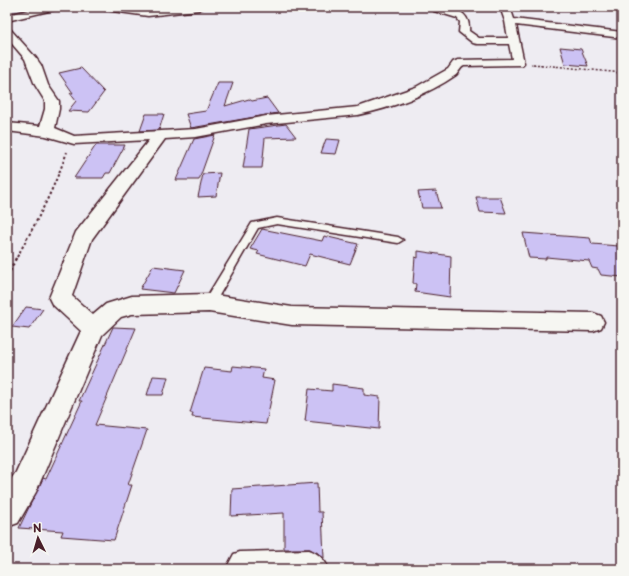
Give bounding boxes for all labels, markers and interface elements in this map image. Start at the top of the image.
north arrow [18,518,58,558]
text: N [32,519,42,536]

